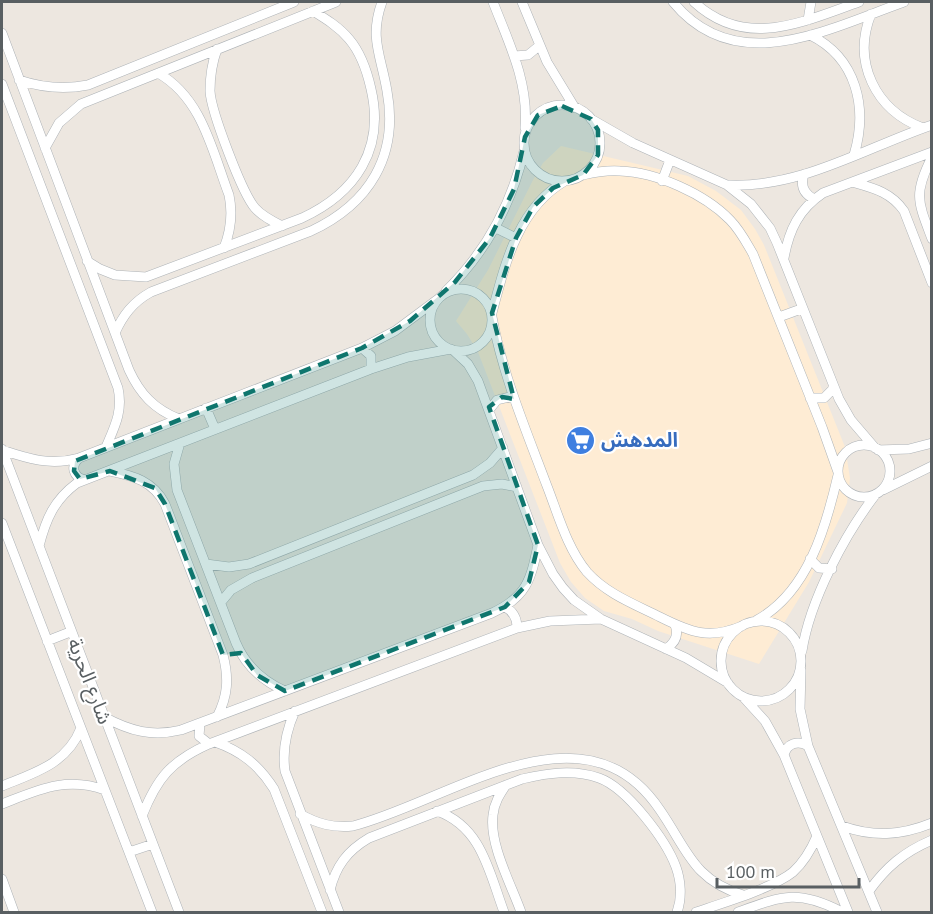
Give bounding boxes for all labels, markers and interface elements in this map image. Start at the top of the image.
supermarket icon: المدهش [564,424,596,456]
place label: المدهش [601,427,678,453]
street label: شارع الحرية [60,634,118,728]
scale bar [717,851,860,889]
text: 100 m [726,860,775,883]

